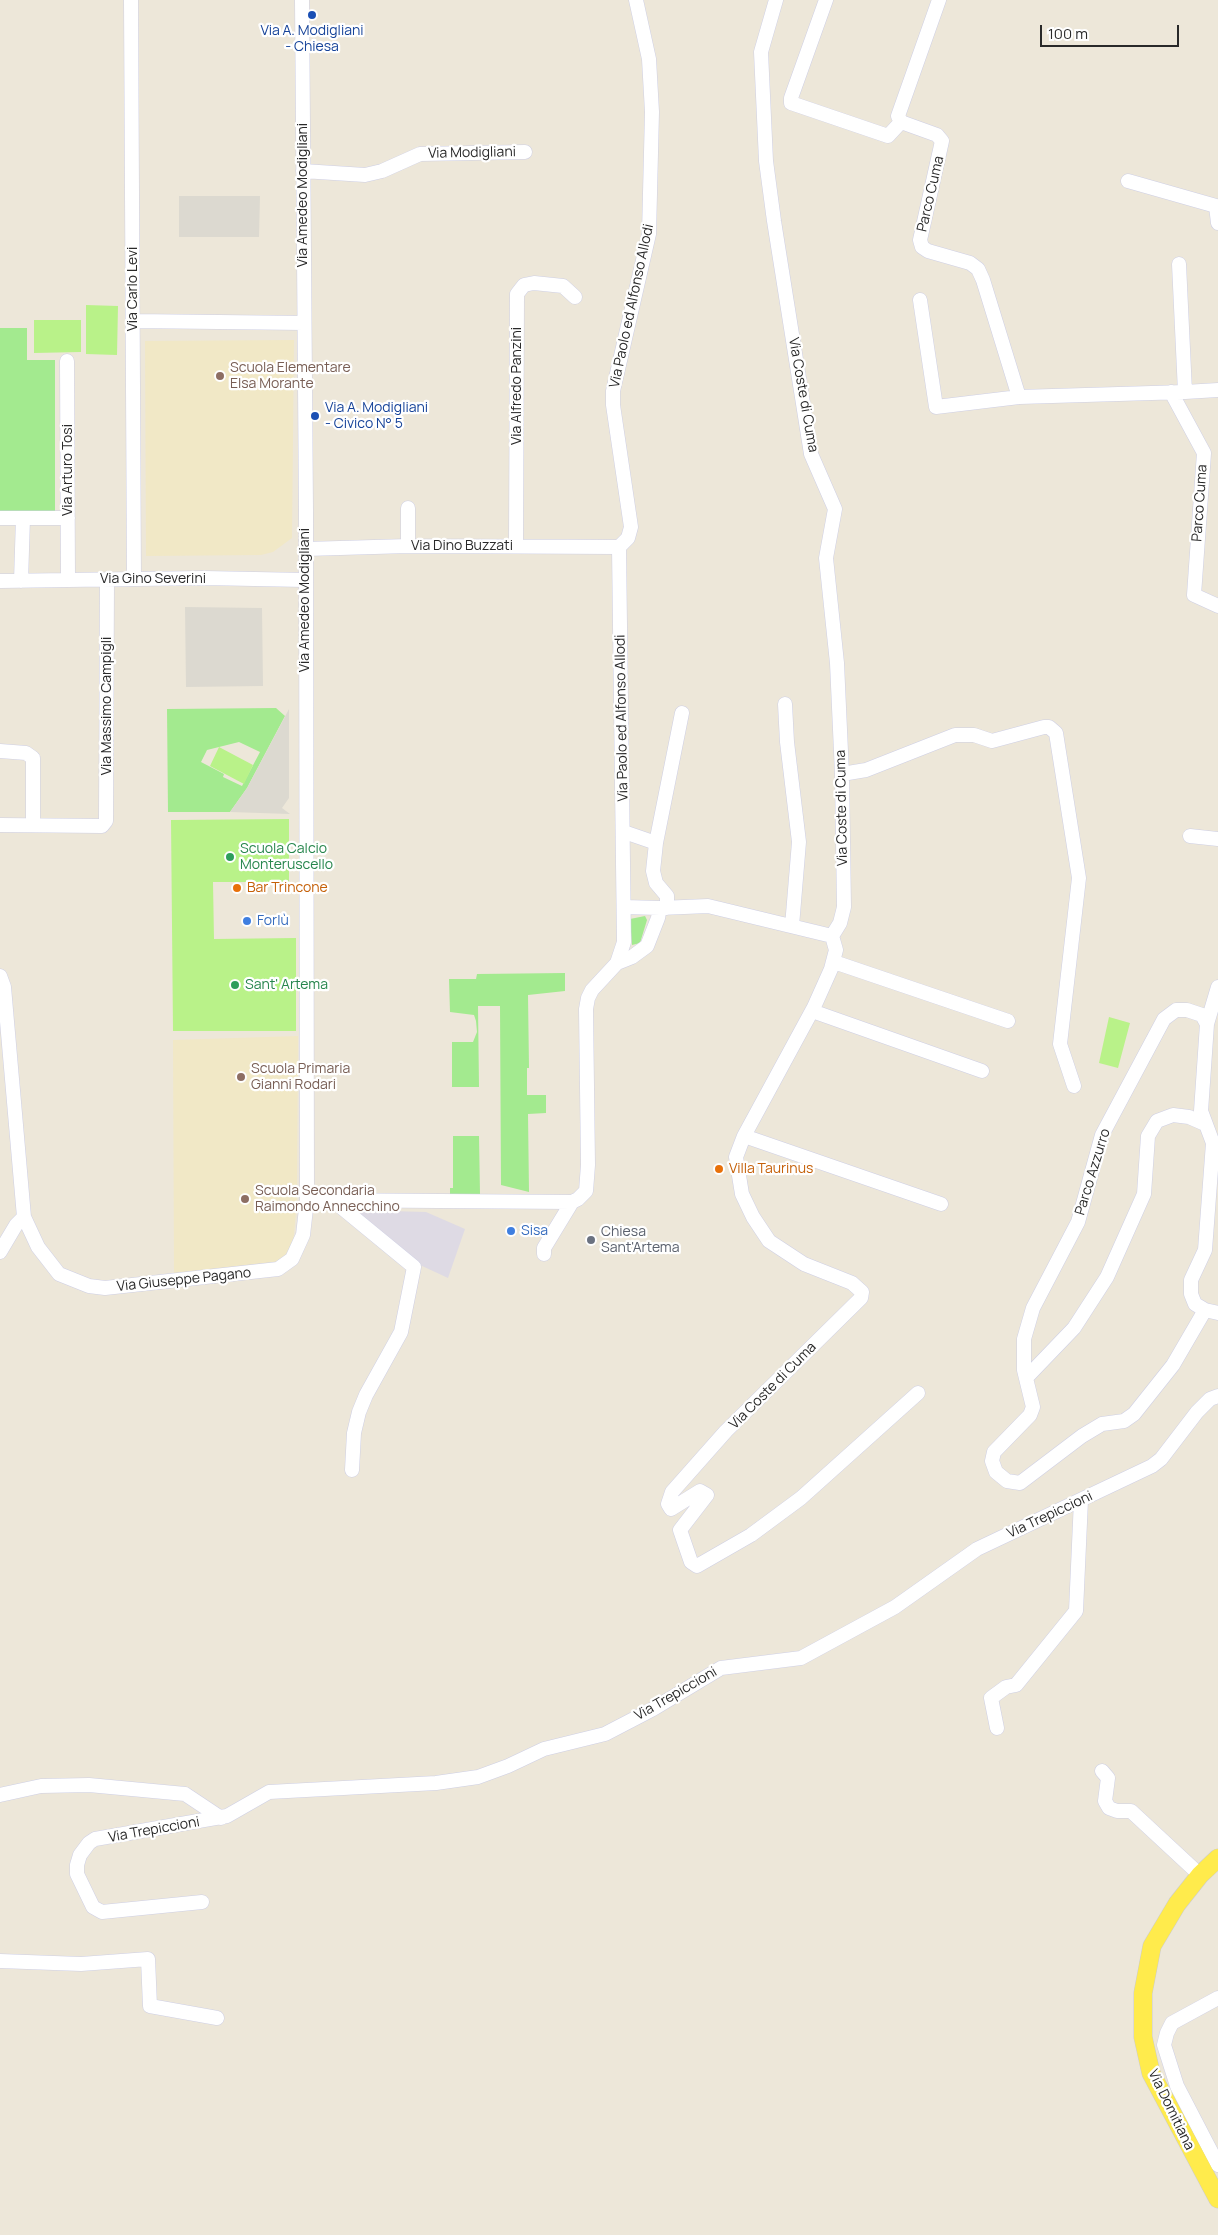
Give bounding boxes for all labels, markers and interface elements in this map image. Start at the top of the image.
marker: Via A. Modigliani - Chiesa [306,9,318,21]
scale bar [1043,15,1182,47]
place label: Via A. Modigliani - Chiesa [260,23,364,56]
text: 100 m [1048,23,1088,44]
street label: Via Amedeo Modigliani [295,123,311,267]
street label: Via Modigliani [428,144,516,162]
street label: Parco Cuma [914,154,948,234]
street label: Via Paolo ed Alfonso Allodi [606,223,658,389]
street label: Via Carlo Levi [125,247,141,331]
street label: Via Alfredo Panzini [509,327,525,445]
street label: Via Coste di Cuma [785,336,821,454]
place label: Scuola Elementare Elsa Morante [230,360,351,392]
marker: Scuola Elementare Elsa Morante [214,370,226,382]
place label: Via A. Modigliani - Civico N° 5 [325,400,428,432]
marker: Via A. Modigliani - Civico N° 5 [309,410,321,422]
street label: Via Arturo Tosi [60,424,76,516]
street label: Parco Cuma [1189,464,1211,542]
street label: Via Amedeo Modigliani [297,528,313,672]
street label: Via Dino Buzzati [411,538,513,554]
street label: Via Gino Severini [100,571,206,587]
street label: Via Paolo ed Alfonso Allodi [612,634,632,802]
street label: Via Massimo Campigli [99,637,115,775]
street label: Via Coste di Cuma [833,750,851,866]
place label: Scuola Calcio Monteruscello [240,841,333,874]
marker: Scuola Calcio Monteruscello [224,851,236,863]
place label: Bar Trincone [247,880,328,896]
marker: Bar Trincone [231,882,243,894]
place label: Forlù [257,913,289,929]
marker: Forlù [241,915,253,927]
place label: Sant' Artema [245,977,328,993]
marker: Sant' Artema [229,979,241,991]
place label: Scuola Primaria Gianni Rodari [251,1061,350,1094]
marker: Scuola Primaria Gianni Rodari [235,1071,247,1083]
street label: Parco Azzurro [1072,1127,1114,1217]
place label: Villa Taurinus [729,1161,813,1177]
marker: Villa Taurinus [713,1163,725,1175]
place label: Scuola Secondaria Raimondo Annecchino [255,1183,400,1216]
marker: Scuola Secondaria Raimondo Annecchino [239,1193,251,1205]
place label: Sisa [521,1223,548,1239]
place label: Chiesa Sant'Artema [601,1224,680,1256]
marker: Sisa [505,1225,517,1237]
marker: Chiesa Sant'Artema [585,1234,597,1246]
street label: Via Giuseppe Pagano [116,1265,252,1295]
street label: Via Coste di Cuma [726,1339,820,1433]
street label: Via Trepiccioni [1005,1488,1095,1542]
street label: Via Trepiccioni [632,1664,720,1724]
street label: Via Trepiccioni [107,1814,201,1846]
street label: Via Domitiana [1144,2067,1198,2153]

